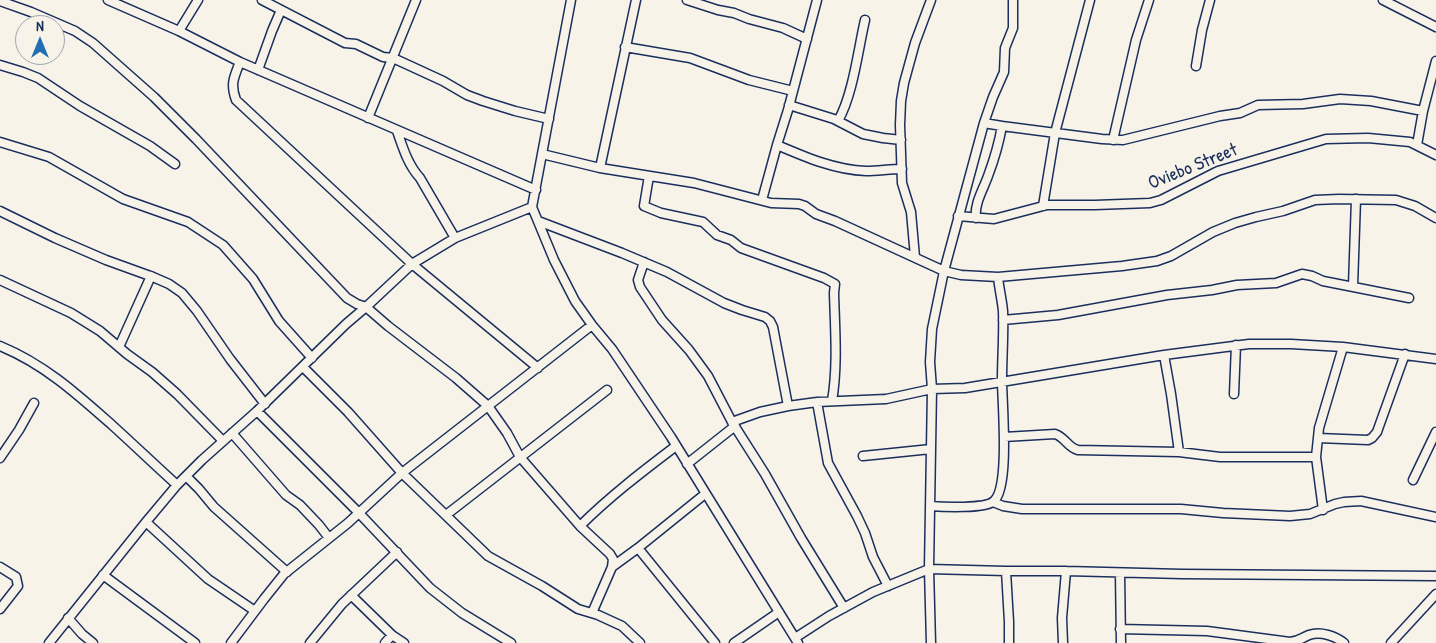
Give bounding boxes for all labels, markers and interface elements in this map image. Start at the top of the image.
north arrow [15,15,65,65]
text: N [36,16,44,35]
street label: Oviebo Street [1145,139,1241,195]

